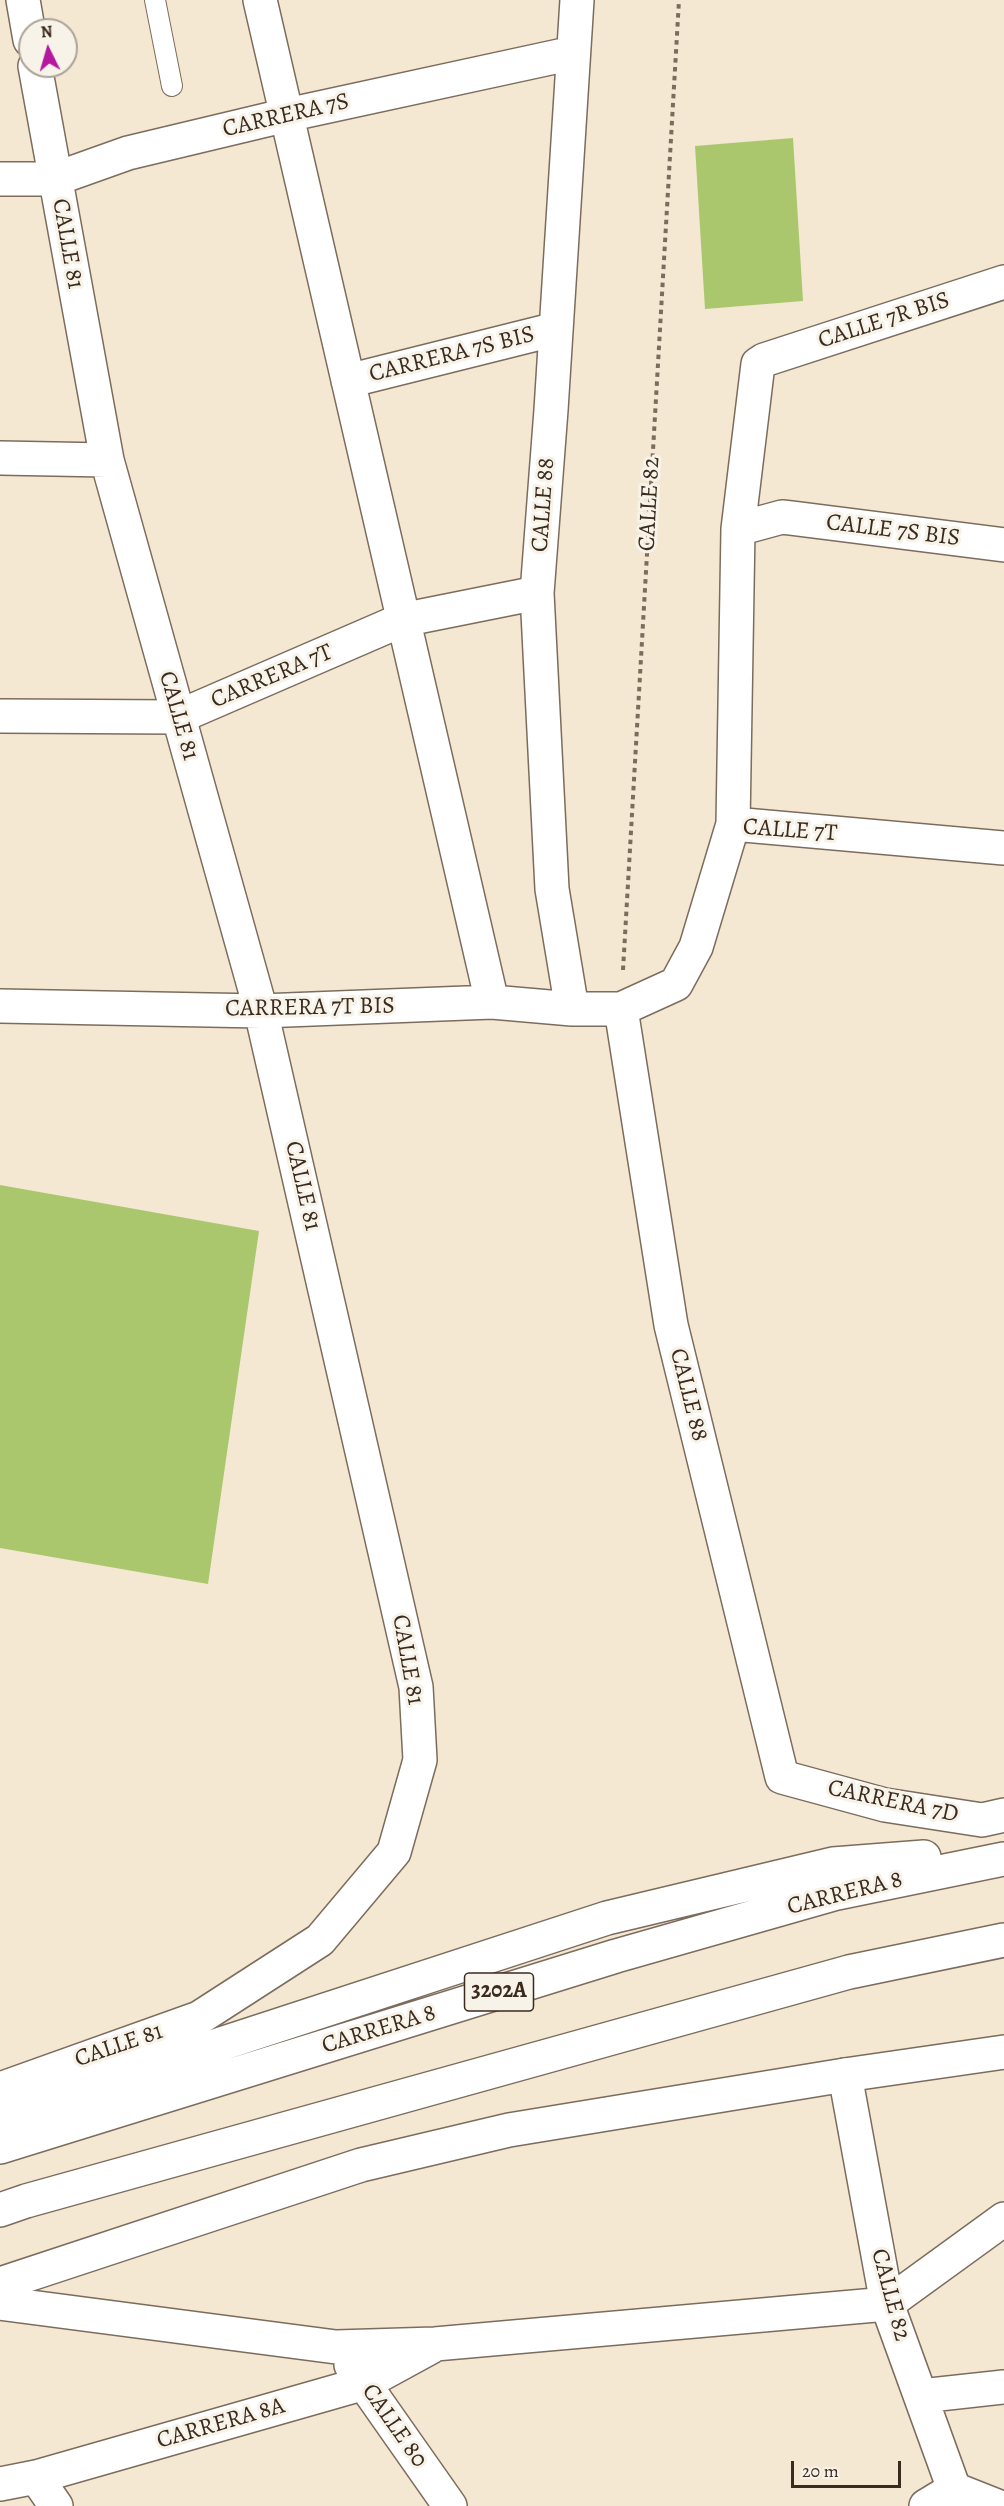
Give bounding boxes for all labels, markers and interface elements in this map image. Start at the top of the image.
north arrow [18,18,78,78]
text: N [40,21,53,44]
street label: CARRERA 7S [220,87,352,145]
street label: CALLE 81 [45,197,89,291]
street label: CALLE 7R BIS [815,286,953,356]
street label: CARRERA 7S BIS [366,321,538,389]
street label: CALLE 82 [633,456,667,552]
street label: CALLE 88 [526,457,562,553]
street label: CALLE 7S BIS [824,509,962,553]
street label: CARRERA 7T [207,639,337,715]
street label: CALLE 81 [152,668,204,764]
street label: CALLE 7T [742,813,838,849]
street label: CARRERA 7T BIS [225,992,395,1024]
street label: CALLE 81 [278,1138,326,1234]
street label: CALLE 88 [663,1346,713,1444]
street label: CALLE 81 [385,1613,429,1707]
street label: CARRERA 7D [825,1774,961,1830]
street label: CARRERA 8 [784,1866,906,1922]
road number: 3202A [464,1973,534,2011]
street label: CARRERA 8 [319,1999,439,2061]
street label: CALLE 81 [71,2018,167,2074]
street label: CALLE 82 [864,2246,916,2344]
street label: CALLE 80 [355,2379,433,2473]
street label: CARRERA 8A [154,2392,288,2456]
scale bar [794,2449,904,2487]
text: 20 m [802,2459,839,2483]

